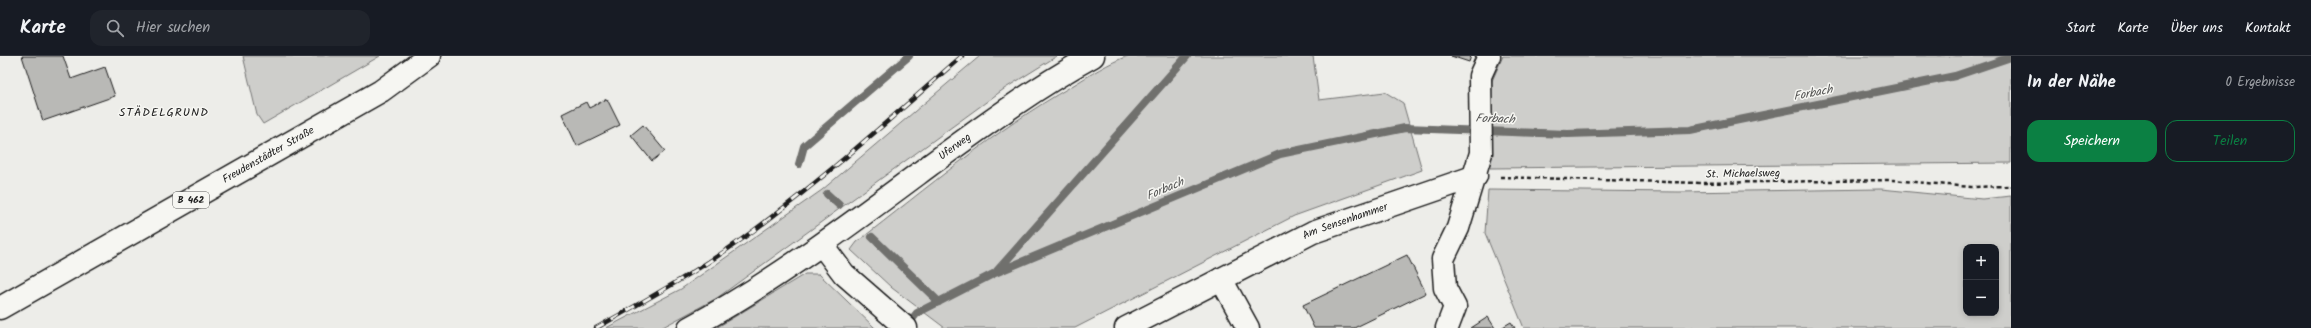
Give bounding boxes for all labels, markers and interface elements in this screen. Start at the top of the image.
search box [90,10,370,46]
text: Karte [20,13,66,43]
text: Hier suchen [136,16,210,40]
icon: search [104,17,126,39]
text: Start [2066,17,2095,39]
text: Karte [2117,17,2149,39]
text: Über uns [2171,17,2223,39]
text: Kontakt [2245,17,2291,39]
text: In der Nähe [2027,69,2116,96]
text: 0 Ergebnisse [2226,72,2295,93]
water label: Forbach [1792,80,1836,106]
district label: STÄDELGRUND [119,103,209,122]
water label: Forbach [1475,109,1517,129]
button: Speichern [2027,120,2157,162]
button: Teilen [2165,120,2295,162]
street label: Freudenstädter Straße [219,122,318,188]
street label: Uferweg [935,129,975,165]
street label: St. Michaelsweg [1706,164,1780,184]
water label: Forbach [1143,172,1188,205]
road number: B 462 [173,192,209,208]
street label: Am Sensenhammer [1299,198,1391,245]
map controls [1963,244,1999,316]
button: + [1963,244,1999,280]
button: − [1963,280,1999,316]

